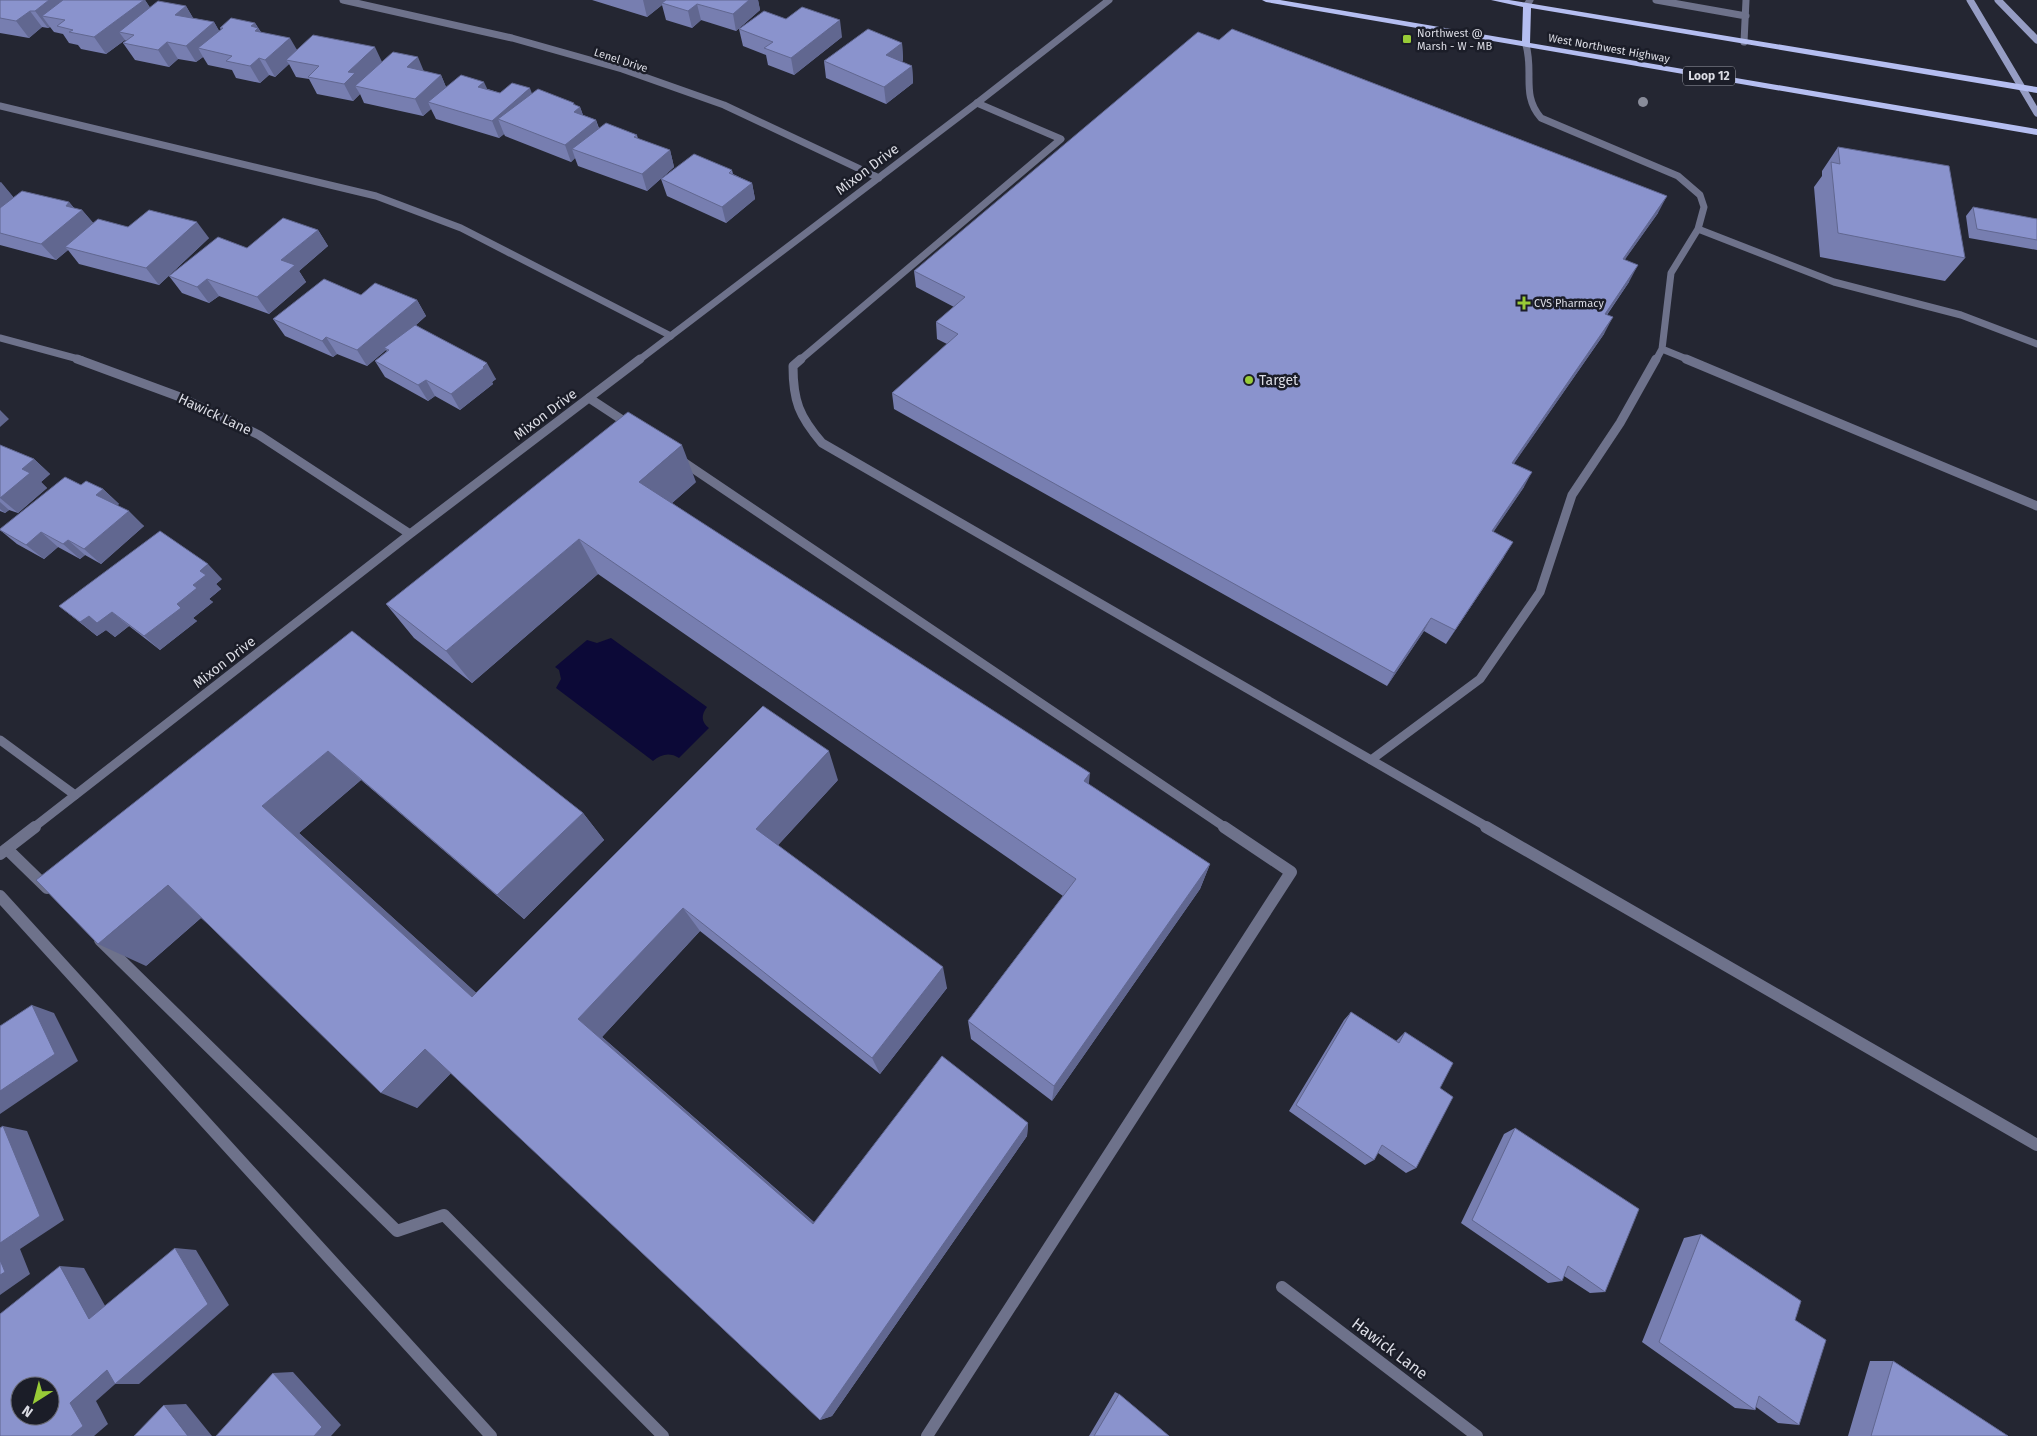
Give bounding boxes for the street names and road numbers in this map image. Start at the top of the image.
street label: West Northwest Highway [1547,31,1671,66]
street label: Lenel Drive [592,46,649,75]
road number: Loop 12 [1683,66,1735,85]
street label: Mixon Drive [832,140,902,199]
street label: Mixon Drive [510,385,580,444]
street label: Hawick Lane [175,390,254,439]
street label: Mixon Drive [190,633,259,692]
street label: Hawick Lane [1348,1314,1431,1383]

